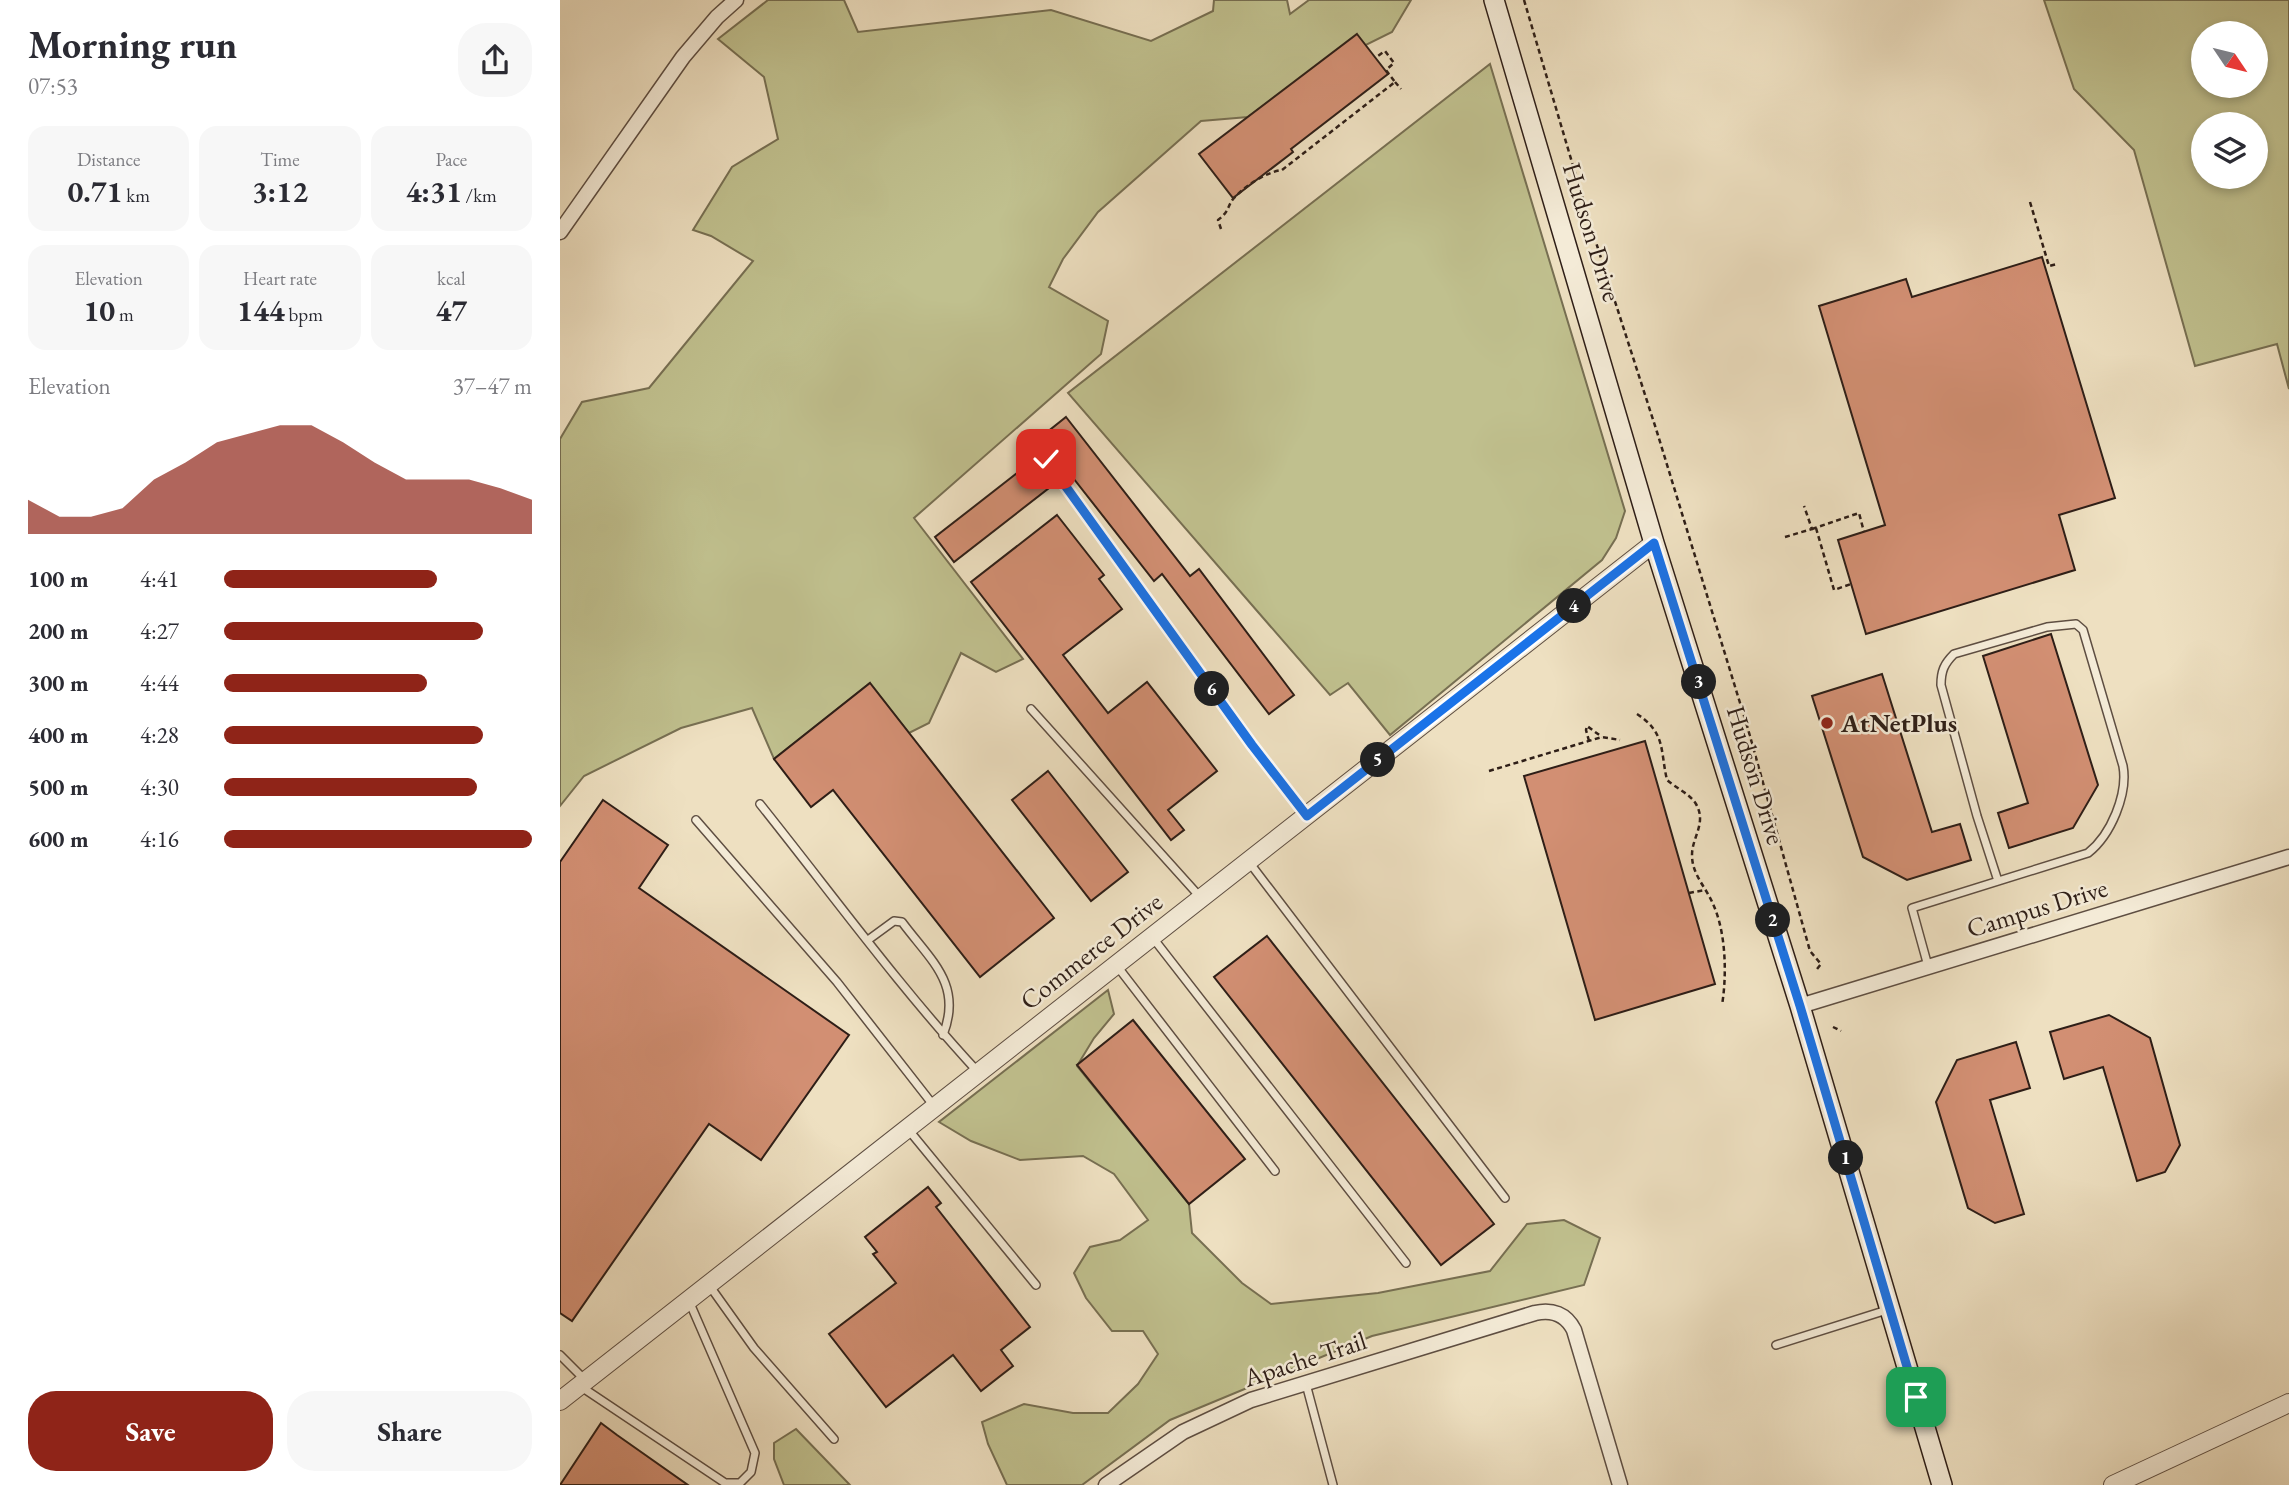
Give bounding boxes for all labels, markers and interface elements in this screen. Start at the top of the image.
text: Morning run [28,20,237,69]
north arrow [2191,21,2268,98]
map controls [2191,21,2268,189]
button: share [458,23,532,97]
text: 07:53 [28,71,78,101]
button: layers [2191,112,2268,189]
text: Distance [77,147,140,172]
text: Time [260,147,300,172]
text: Pace [435,147,467,172]
street label: Hudson Drive [1555,158,1629,306]
text: 0.71 [67,172,122,211]
text: 3:12 [252,172,308,211]
text: 4:31 [406,172,462,211]
text: km [122,183,150,208]
text: /km [462,183,497,208]
text: Elevation [74,266,143,291]
text: Heart rate [243,266,317,291]
text: kcal [437,266,466,291]
text: 10 [83,291,115,330]
text: 144 [237,291,285,330]
text: 47 [435,291,467,330]
text: m [115,302,134,327]
text: bpm [285,302,323,327]
text: Elevation [28,371,111,401]
text: 37–47 m [453,371,532,401]
pin [1016,429,1076,489]
icon: check [1027,440,1065,478]
text: 100 m [28,564,89,594]
text: 4:41 [140,564,179,594]
pin: 4 [1556,588,1592,624]
text: 4 [1568,593,1579,618]
text: 200 m [28,616,89,646]
text: 4:27 [140,616,179,646]
pin: 3 [1682,664,1716,700]
text: 300 m [28,668,89,698]
text: 4:44 [140,668,179,698]
text: 3 [1693,669,1704,694]
pin: 6 [1194,672,1230,706]
text: 6 [1206,676,1217,701]
street label: Hudson Drive [1719,701,1793,849]
place label: AtNetPlus [1840,706,1957,740]
marker: AtNetPlus [1819,715,1835,731]
text: 400 m [28,720,89,750]
text: 4:28 [140,720,179,750]
pin: 5 [1360,742,1396,778]
text: 5 [1372,747,1383,772]
text: 500 m [28,772,89,802]
text: 4:30 [140,772,179,802]
text: 600 m [28,824,89,854]
text: 4:16 [140,824,179,854]
street label: Campus Drive [1963,870,2111,946]
street label: Commerce Drive [1013,885,1169,1017]
pin: 2 [1756,902,1790,937]
text: 2 [1767,907,1778,932]
pin: 1 [1828,1140,1864,1176]
text: 1 [1840,1145,1851,1170]
street label: Apache Trail [1238,1323,1371,1395]
pin [1886,1367,1946,1427]
icon: arrive [1897,1378,1935,1416]
button: Save [28,1391,273,1471]
button: Share [287,1391,532,1471]

